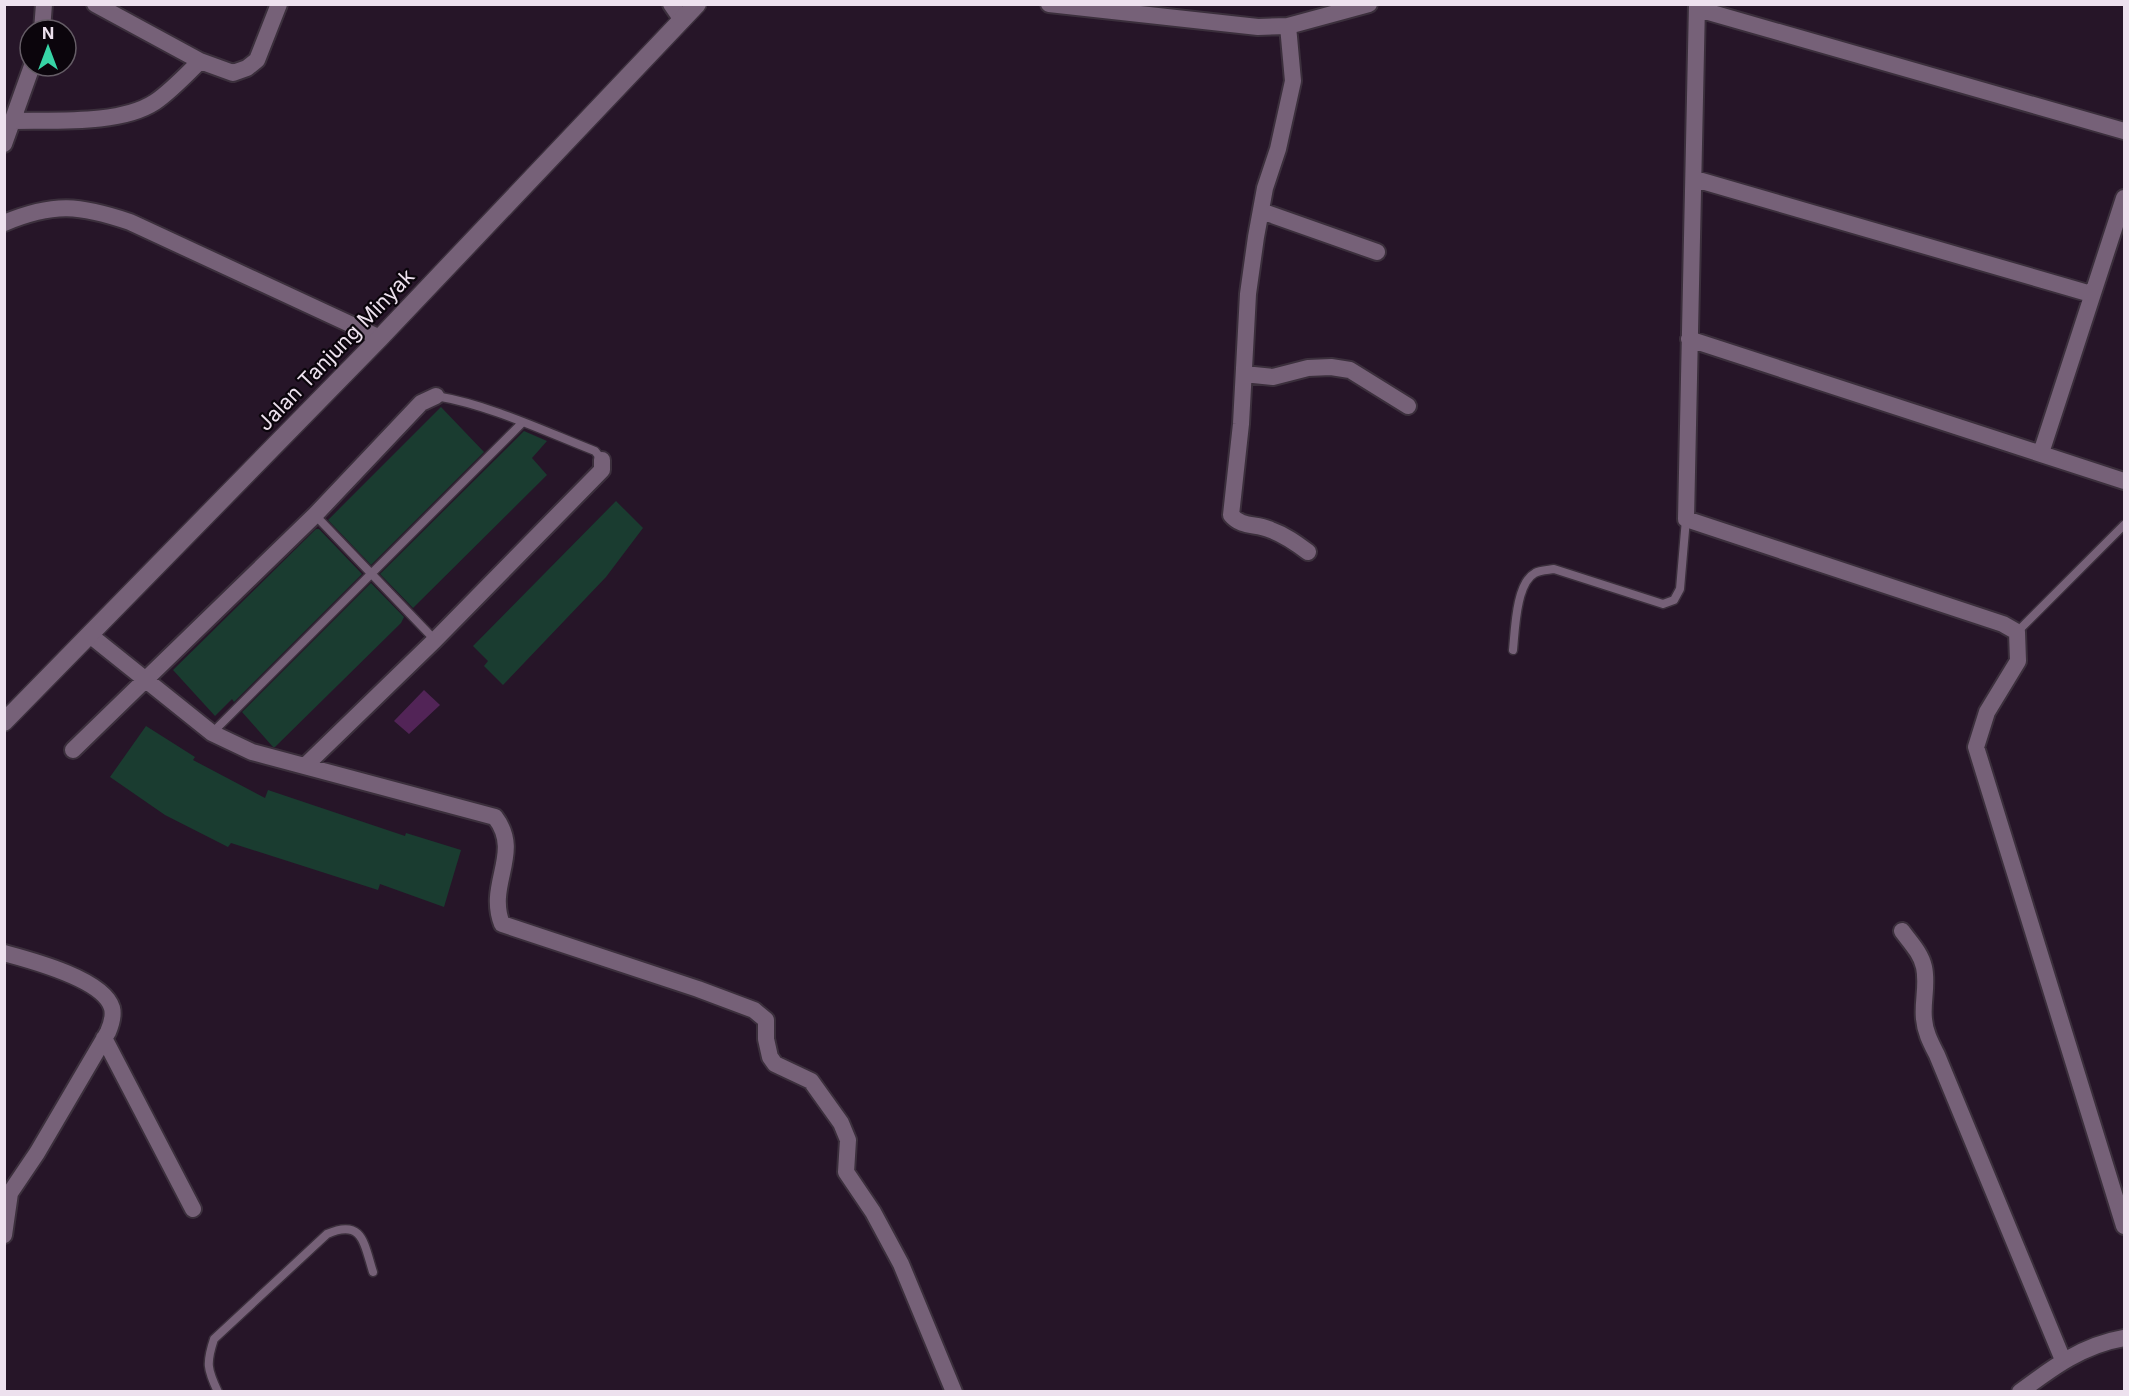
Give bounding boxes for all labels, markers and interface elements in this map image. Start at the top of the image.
north arrow [18,18,78,78]
text: N [42,23,54,43]
street label: Jalan Tanjung Minyak [252,263,420,436]

